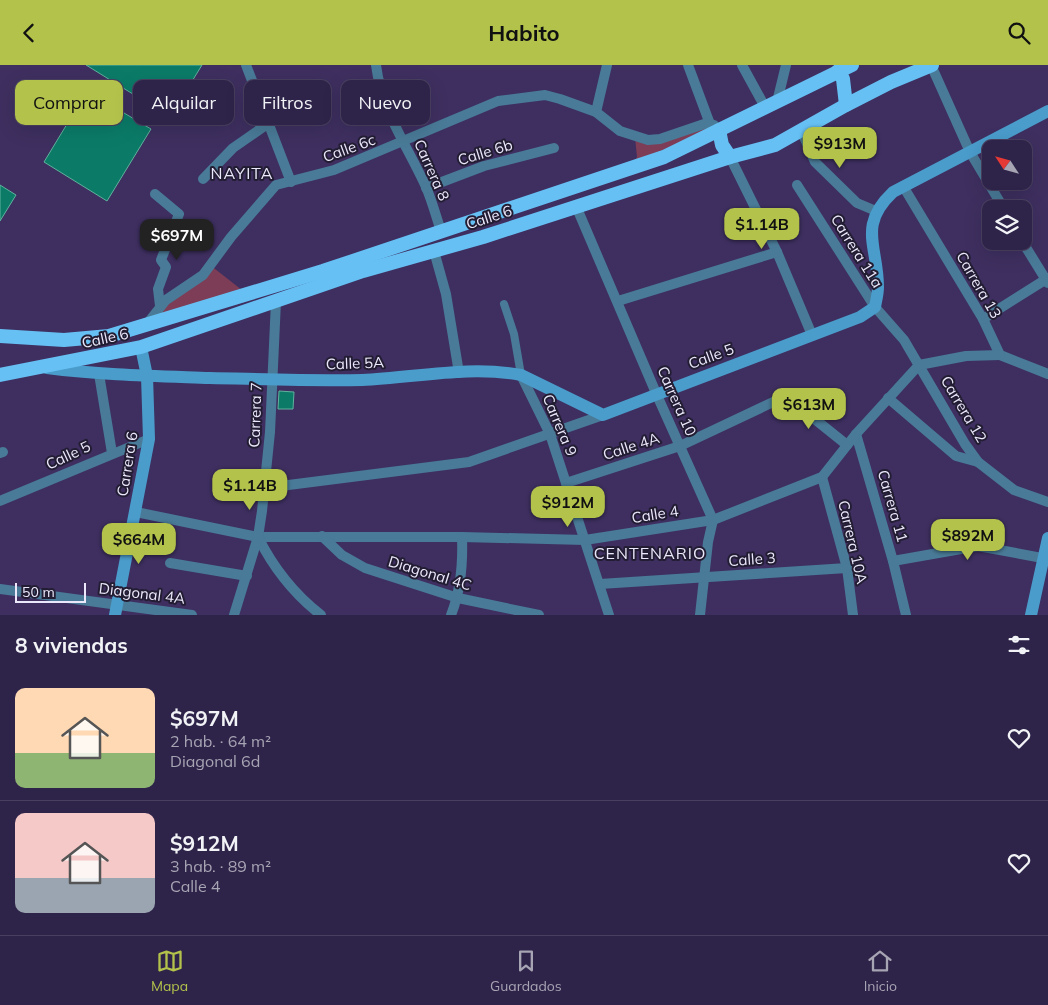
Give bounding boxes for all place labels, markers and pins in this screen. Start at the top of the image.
pin: $913M [805,127,875,169]
pin: $1.14B [721,207,803,250]
pin: $697M [142,219,212,261]
pin: $613M [774,387,844,430]
pin: $1.14B [209,469,291,511]
pin: $912M [533,485,603,528]
pin: $892M [933,519,1003,561]
pin: $664M [104,523,174,565]

